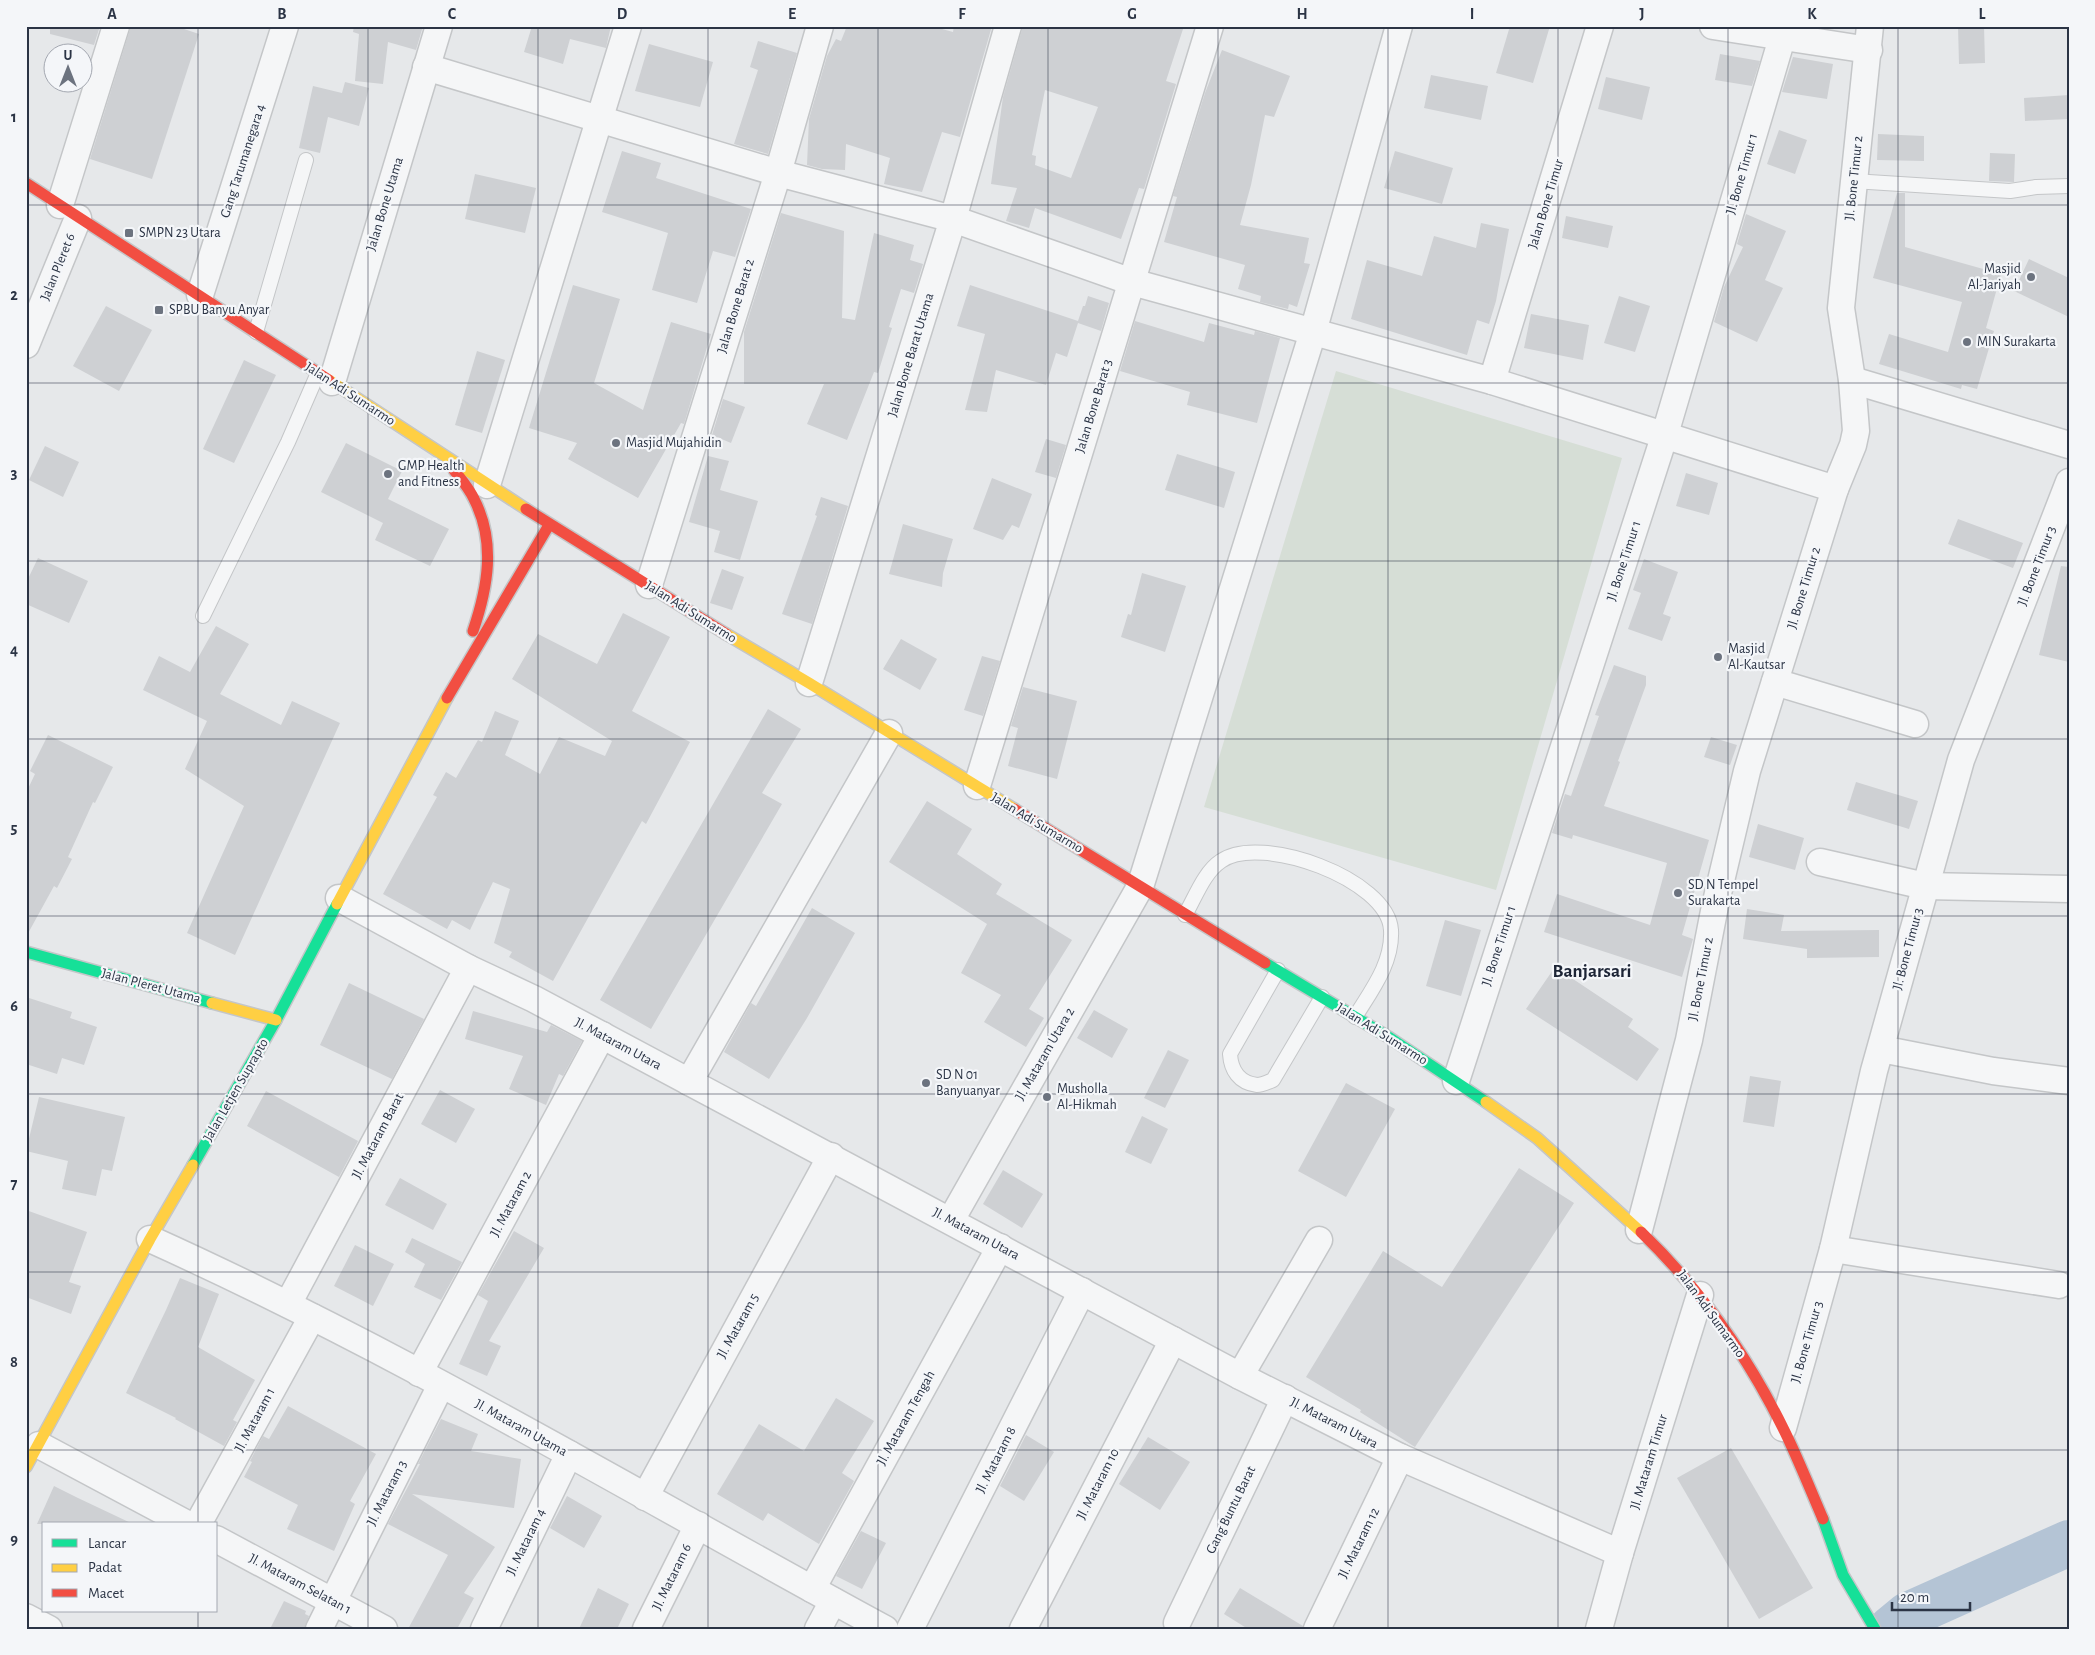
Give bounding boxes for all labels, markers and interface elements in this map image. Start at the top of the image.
text: A [107,6,117,22]
text: B [277,6,287,22]
text: C [448,6,457,22]
text: D [617,6,628,22]
text: E [788,6,796,22]
text: F [958,6,966,22]
text: G [1127,6,1137,22]
text: H [1296,6,1308,22]
text: I [1470,6,1474,22]
text: J [1639,6,1645,22]
text: K [1807,6,1817,22]
text: L [1979,6,1986,22]
north arrow [42,42,92,92]
text: U [64,49,73,63]
street label: Gang Tarumanegara 4 [218,102,268,220]
text: 1 [11,109,17,125]
street label: Jl. Bone Timur 1 [1724,132,1760,216]
street label: Jl. Bone Timur 2 [1843,135,1865,221]
street label: Jalan Bone Utama [364,155,406,253]
street label: Jalan Bone Timur [1526,157,1566,250]
place label: SMPN 23 Utara [139,226,221,240]
marker: SMPN 23 Utara [123,227,135,239]
street label: Jalan Pleret 6 [38,231,78,303]
street label: Jalan Bone Barat 2 [715,257,757,355]
place label: Masjid Al-Jariyah [1968,262,2021,292]
marker: Masjid Al-Jariyah [2025,271,2037,283]
text: 2 [10,287,18,303]
street label: Jalan Bone Barat Utama [885,291,937,419]
place label: SPBU Banyu Anyar [169,303,270,317]
marker: SPBU Banyu Anyar [153,304,165,316]
place label: MIN Surakarta [1977,335,2057,349]
marker: MIN Surakarta [1961,336,1973,348]
street label: Jalan Bone Barat 3 [1073,357,1115,455]
street label: Jalan Adi Sumarmo [302,360,398,428]
place label: Masjid Mujahidin [626,436,722,450]
marker: Masjid Mujahidin [610,437,622,449]
place label: GMP Health and Fitness [398,459,464,489]
text: 3 [11,465,18,481]
marker: GMP Health and Fitness [382,468,394,480]
street label: Jl. Bone Timur 1 [1604,519,1644,603]
street label: Jl. Bone Timur 3 [2015,524,2059,608]
street label: Jl. Bone Timur 2 [1785,545,1823,631]
street label: Jalan Adi Sumarmo [643,578,739,646]
text: 4 [10,642,18,658]
place label: Masjid Al-Kautsar [1728,642,1786,672]
marker: Masjid Al-Kautsar [1712,651,1724,663]
street label: Jalan Adi Sumarmo [989,790,1085,856]
text: 5 [11,820,18,836]
place label: SD N Tempel Surakarta [1688,878,1758,908]
marker: SD N Tempel Surakarta [1672,887,1684,899]
street label: Jl. Bone Timur 1 [1479,904,1519,988]
street label: Jl. Bone Timur 3 [1890,906,1926,992]
street label: Jl. Bone Timur 2 [1686,936,1716,1022]
district label: Banjarsari [1552,962,1632,981]
street label: Jalan Pleret Utama [100,966,203,1006]
text: 6 [10,998,18,1014]
street label: Jalan Adi Sumarmo [1334,1000,1430,1068]
street label: Jl. Mataram Utara 2 [1013,1005,1077,1103]
street label: Jl. Mataram Utara [572,1015,664,1073]
street label: Jalan Letjen Suprapto [201,1036,271,1144]
place label: SD N 01 Banyuanyar [936,1068,1000,1098]
marker: SD N 01 Banyuanyar [920,1077,932,1089]
place label: Musholla Al-Hikmah [1057,1082,1117,1112]
street label: Jl. Mataram Barat [350,1090,407,1181]
marker: Musholla Al-Hikmah [1041,1091,1053,1103]
street label: Jl. Mataram 2 [488,1169,534,1239]
text: 7 [11,1176,18,1192]
street label: Jl. Mataram Utara [930,1205,1022,1263]
street label: Jalan Adi Sumarmo [1675,1268,1747,1360]
street label: Jl. Mataram 5 [715,1291,762,1361]
street label: Jl. Bone Timur 3 [1789,1299,1825,1385]
text: 8 [10,1354,18,1370]
street label: Jl. Mataram Tengah [874,1368,938,1468]
street label: Jl. Mataram 1 [232,1386,278,1454]
street label: Jl. Mataram Utara [1288,1395,1380,1451]
street label: Jl. Mataram Utama [473,1397,570,1459]
street label: Jl. Mataram Timur [1628,1412,1670,1511]
street label: Jl. Mataram 8 [973,1425,1019,1495]
street label: Jl. Mataram 10 [1074,1446,1122,1522]
street label: Jl. Mataram 3 [365,1458,410,1528]
street label: Gang Buntu Barat [1204,1463,1259,1556]
street label: Jl. Mataram 12 [1336,1505,1382,1581]
street label: Jl. Mataram 4 [504,1506,548,1578]
legend [42,1522,218,1612]
text: 9 [10,1531,18,1547]
text: Lancar [88,1536,126,1551]
street label: Jl. Mataram 6 [650,1541,694,1613]
street label: Jl. Mataram Selatan 1 [247,1551,353,1617]
text: Padat [88,1560,122,1575]
scale bar [1892,1580,1970,1612]
text: Macet [88,1586,124,1601]
text: 20 m [1900,1590,1929,1605]

